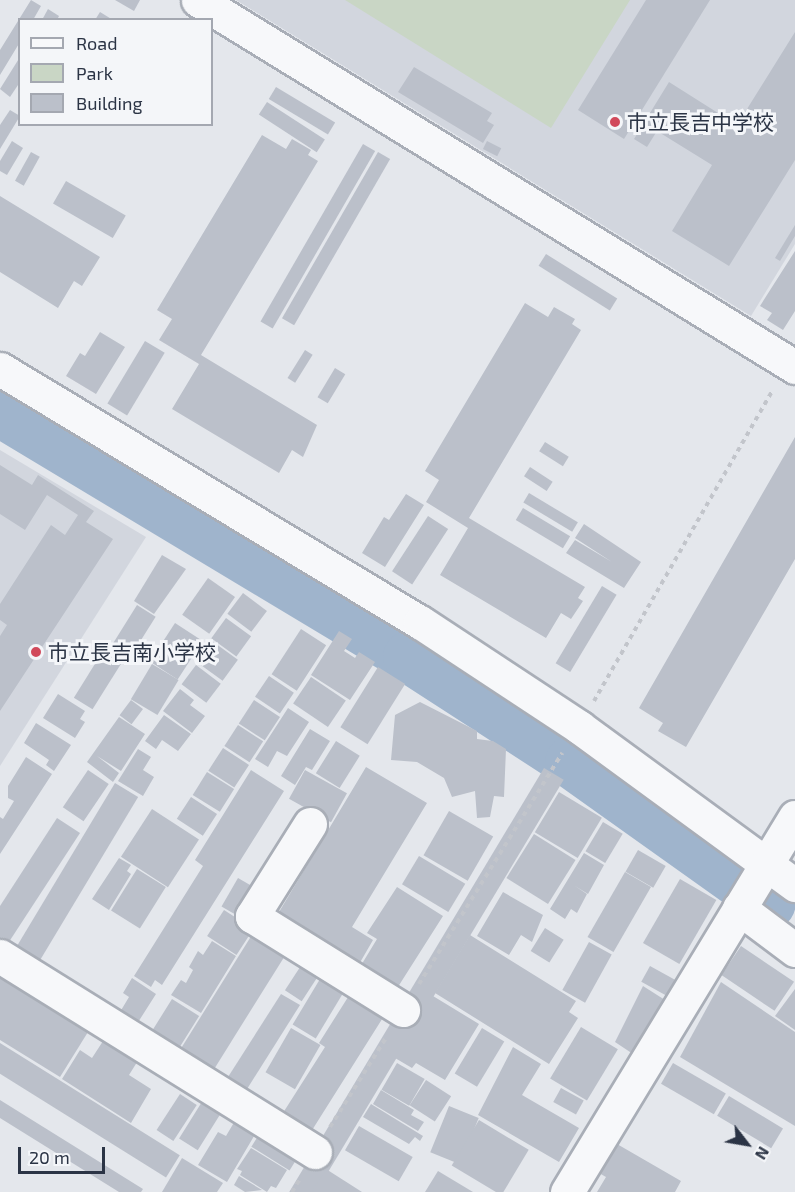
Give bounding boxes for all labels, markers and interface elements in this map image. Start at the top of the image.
legend [18,18,213,126]
text: Road [76,32,117,54]
text: Park [76,62,113,84]
text: Building [76,92,143,114]
place label: 市立長吉中学校 [627,109,774,135]
marker: 市立長吉中学校 [608,115,622,129]
place label: 市立長吉南小学校 [48,639,216,665]
marker: 市立長吉南小学校 [29,645,43,659]
north arrow [717,1114,777,1174]
scale bar [21,1135,108,1173]
text: N [752,1144,774,1163]
text: 20 m [29,1146,70,1168]

